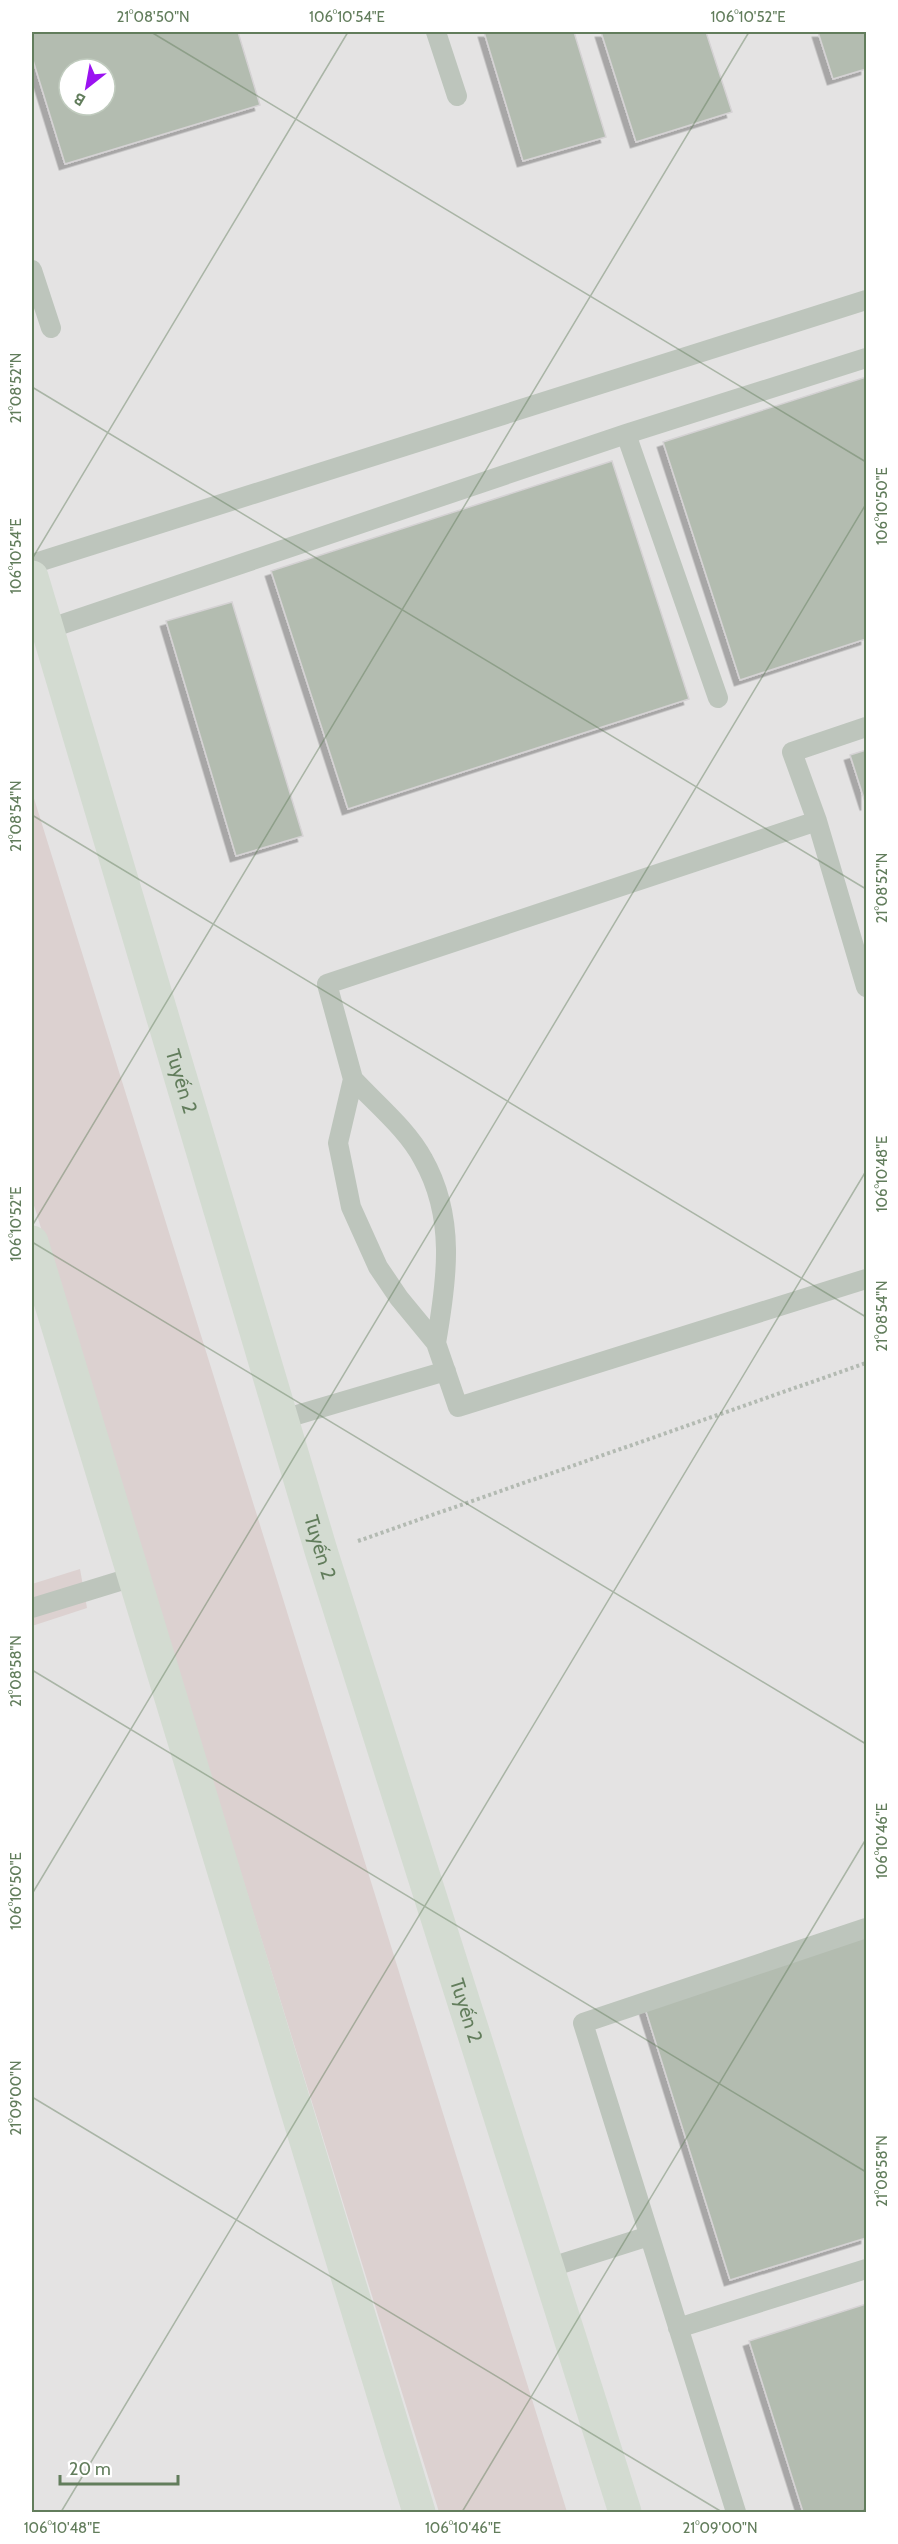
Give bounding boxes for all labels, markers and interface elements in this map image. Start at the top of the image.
text: 21°08'50"N [116,8,190,26]
text: 106°10'54"E [309,8,385,26]
text: 106°10'52"E [710,8,786,26]
north arrow [57,57,117,117]
text: B [70,89,89,110]
text: 21°08'52"N [7,353,25,423]
text: 106°10'50"E [873,467,891,545]
text: 106°10'54"E [7,518,25,594]
text: 21°08'54"N [7,780,25,852]
text: 21°08'52"N [873,853,891,923]
street label: Tuyến 2 [161,1046,203,1116]
text: 106°10'48"E [873,1136,891,1212]
text: 106°10'52"E [7,1186,25,1262]
text: 21°08'54"N [873,1280,891,1352]
street label: Tuyến 2 [299,1512,341,1582]
text: 21°08'58"N [7,1635,25,1707]
text: 106°10'46"E [873,1803,891,1879]
text: 106°10'50"E [7,1852,25,1930]
street label: Tuyến 2 [445,1976,488,2046]
text: 21°09'00"N [7,2060,25,2136]
text: 21°08'58"N [873,2135,891,2207]
scale bar [60,2448,178,2486]
text: 20 m [69,2458,111,2480]
text: 106°10'48"E [24,2519,100,2537]
text: 106°10'46"E [425,2519,501,2537]
text: 21°09'00"N [682,2519,758,2537]

